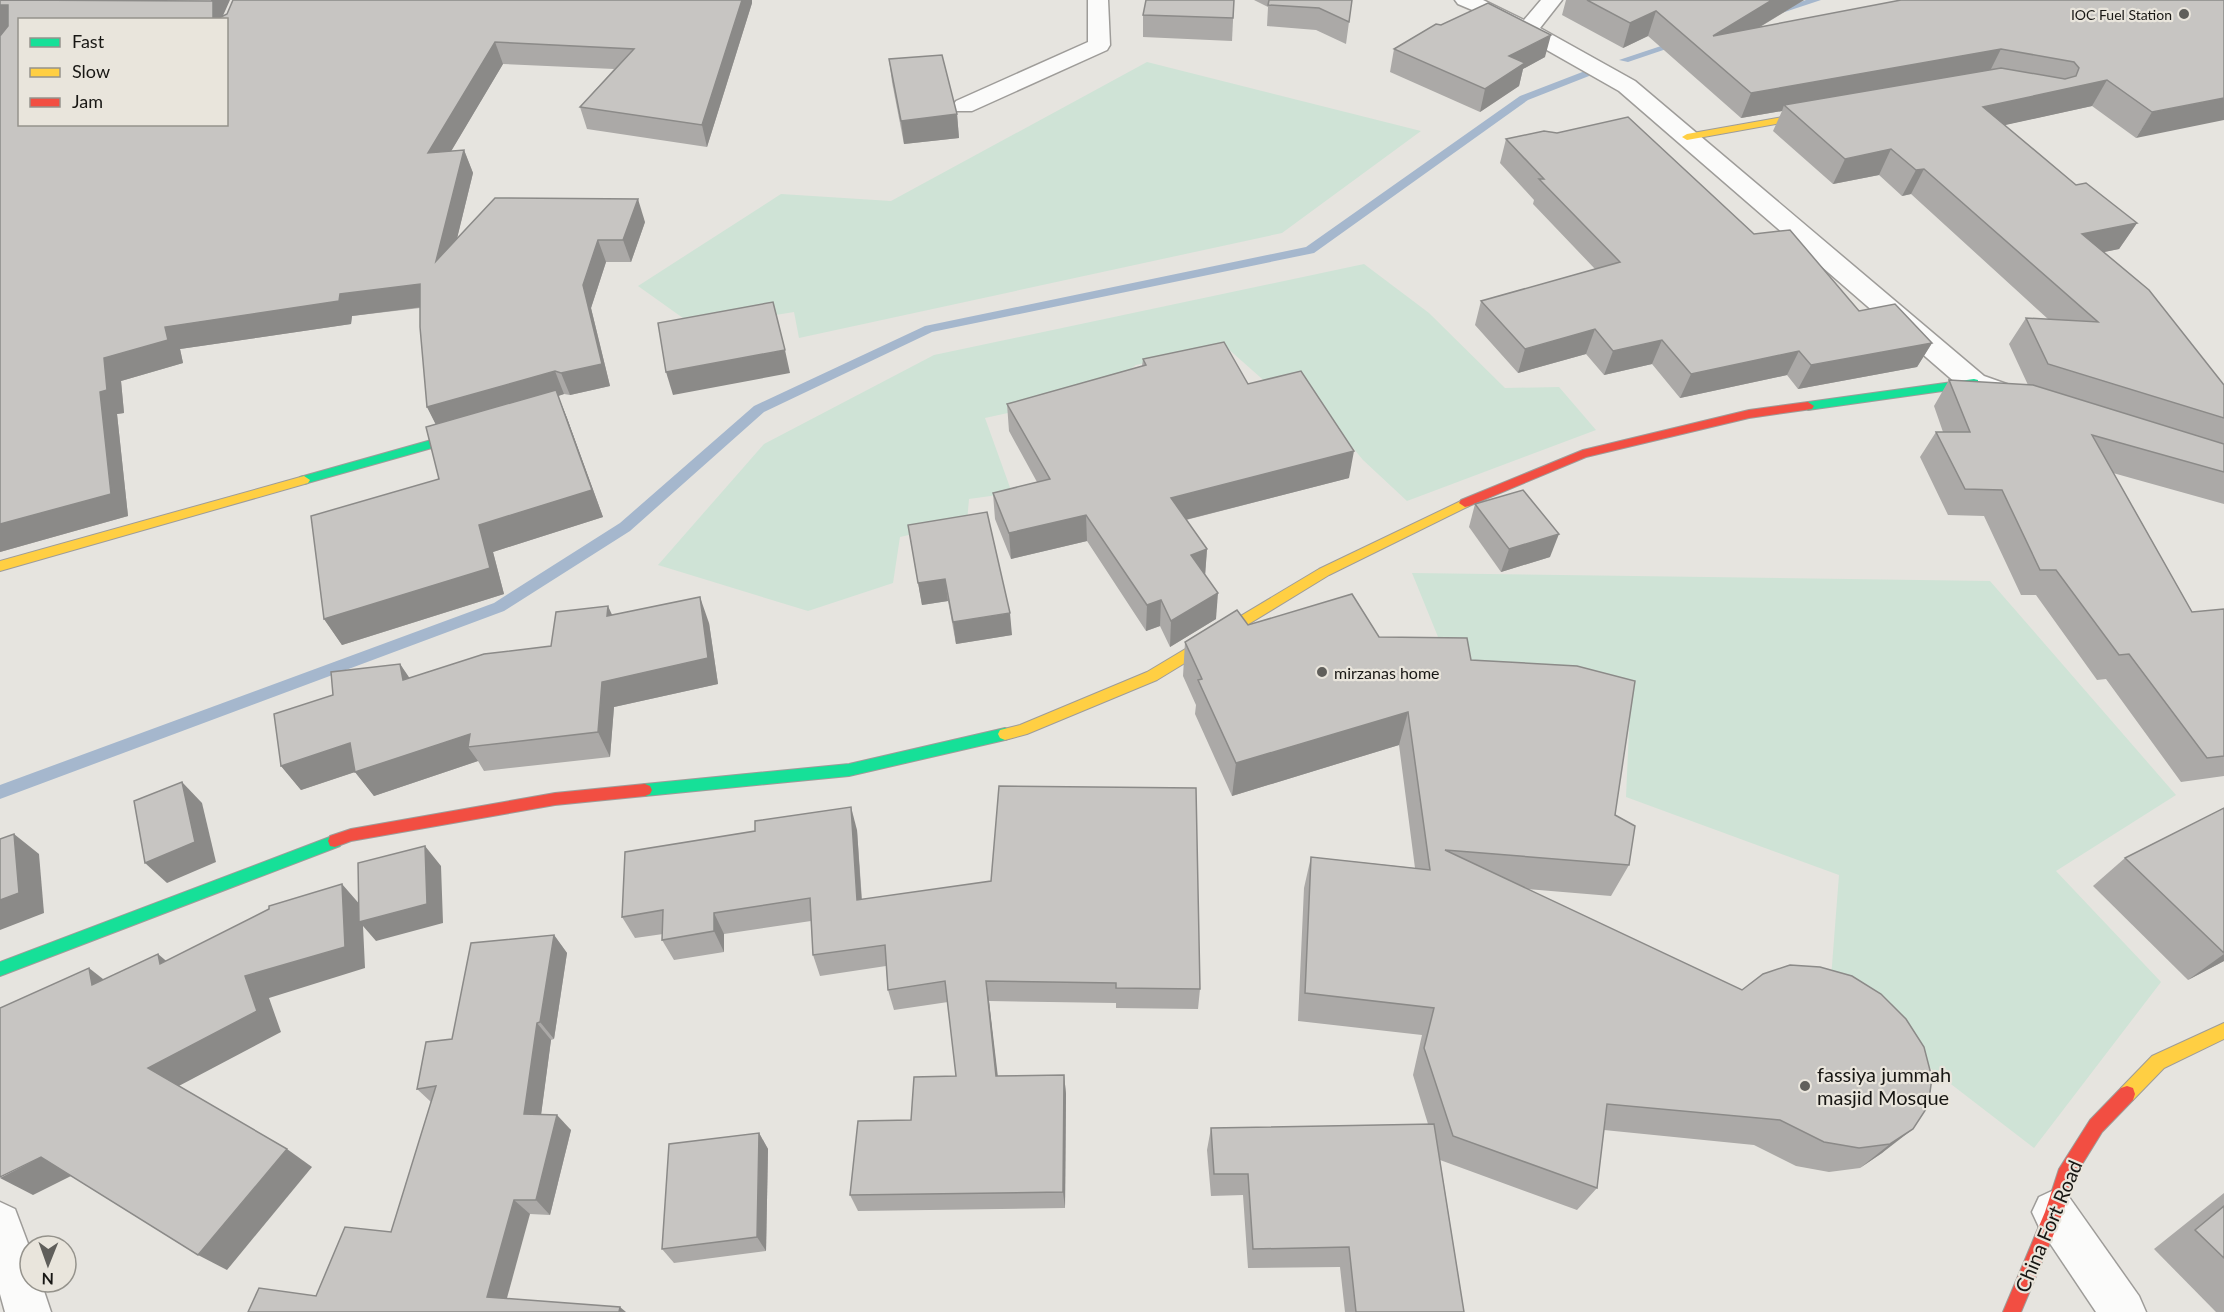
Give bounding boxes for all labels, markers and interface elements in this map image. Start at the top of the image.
place label: IOC Fuel Station [2071,6,2172,23]
marker: IOC Fuel Station [2177,7,2191,21]
legend [18,18,228,126]
text: Fast [72,30,105,52]
text: Slow [72,60,110,82]
text: Jam [72,90,103,112]
place label: mirzanas home [1334,663,1440,682]
marker: mirzanas home [1315,665,1329,679]
place label: fassiya jummah masjid Mosque [1817,1062,1951,1109]
marker: fassiya jummah masjid Mosque [1798,1079,1812,1093]
street label: China Fort Road [2009,1156,2087,1296]
north arrow [18,1234,78,1294]
text: N [41,1270,54,1289]

